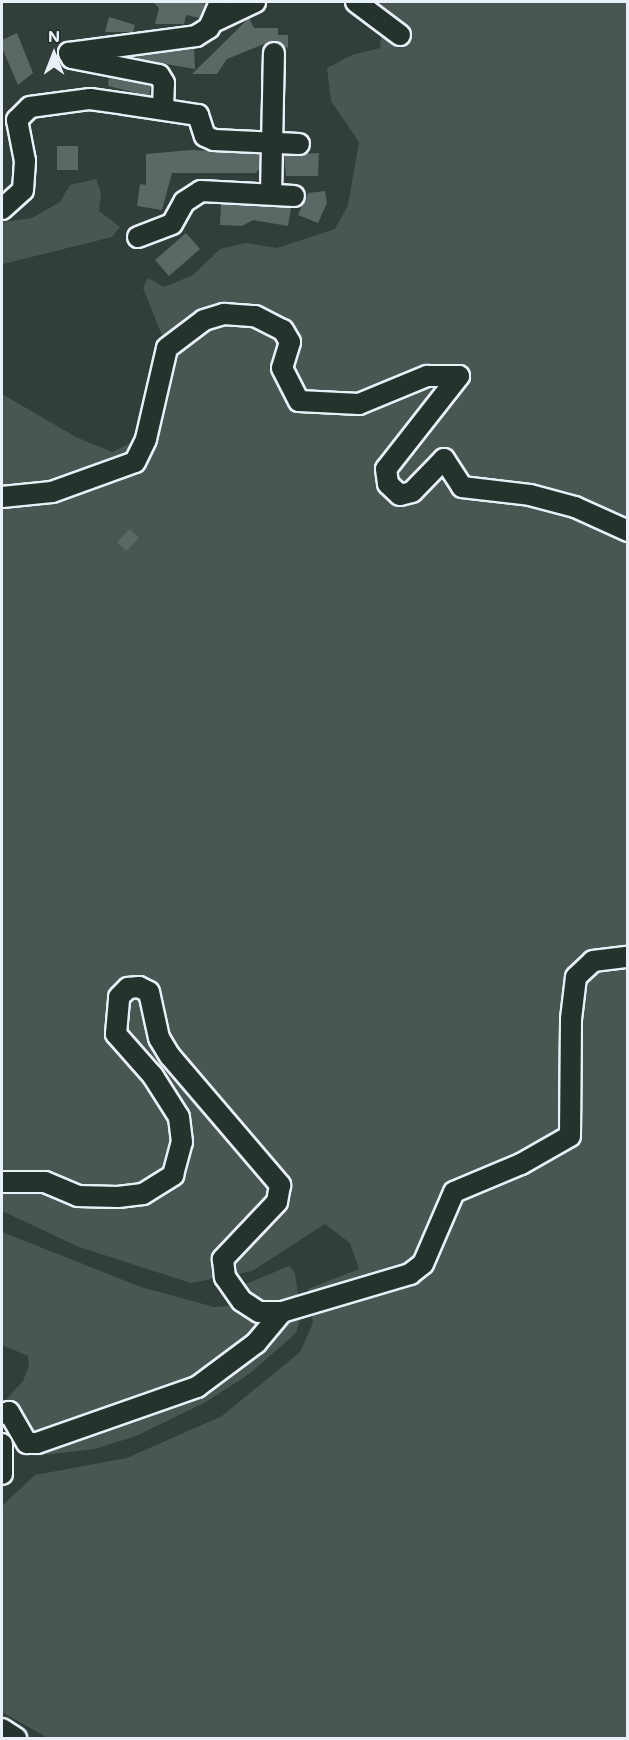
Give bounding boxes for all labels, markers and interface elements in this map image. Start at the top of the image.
north arrow [24,24,84,84]
text: N [48,25,60,46]

